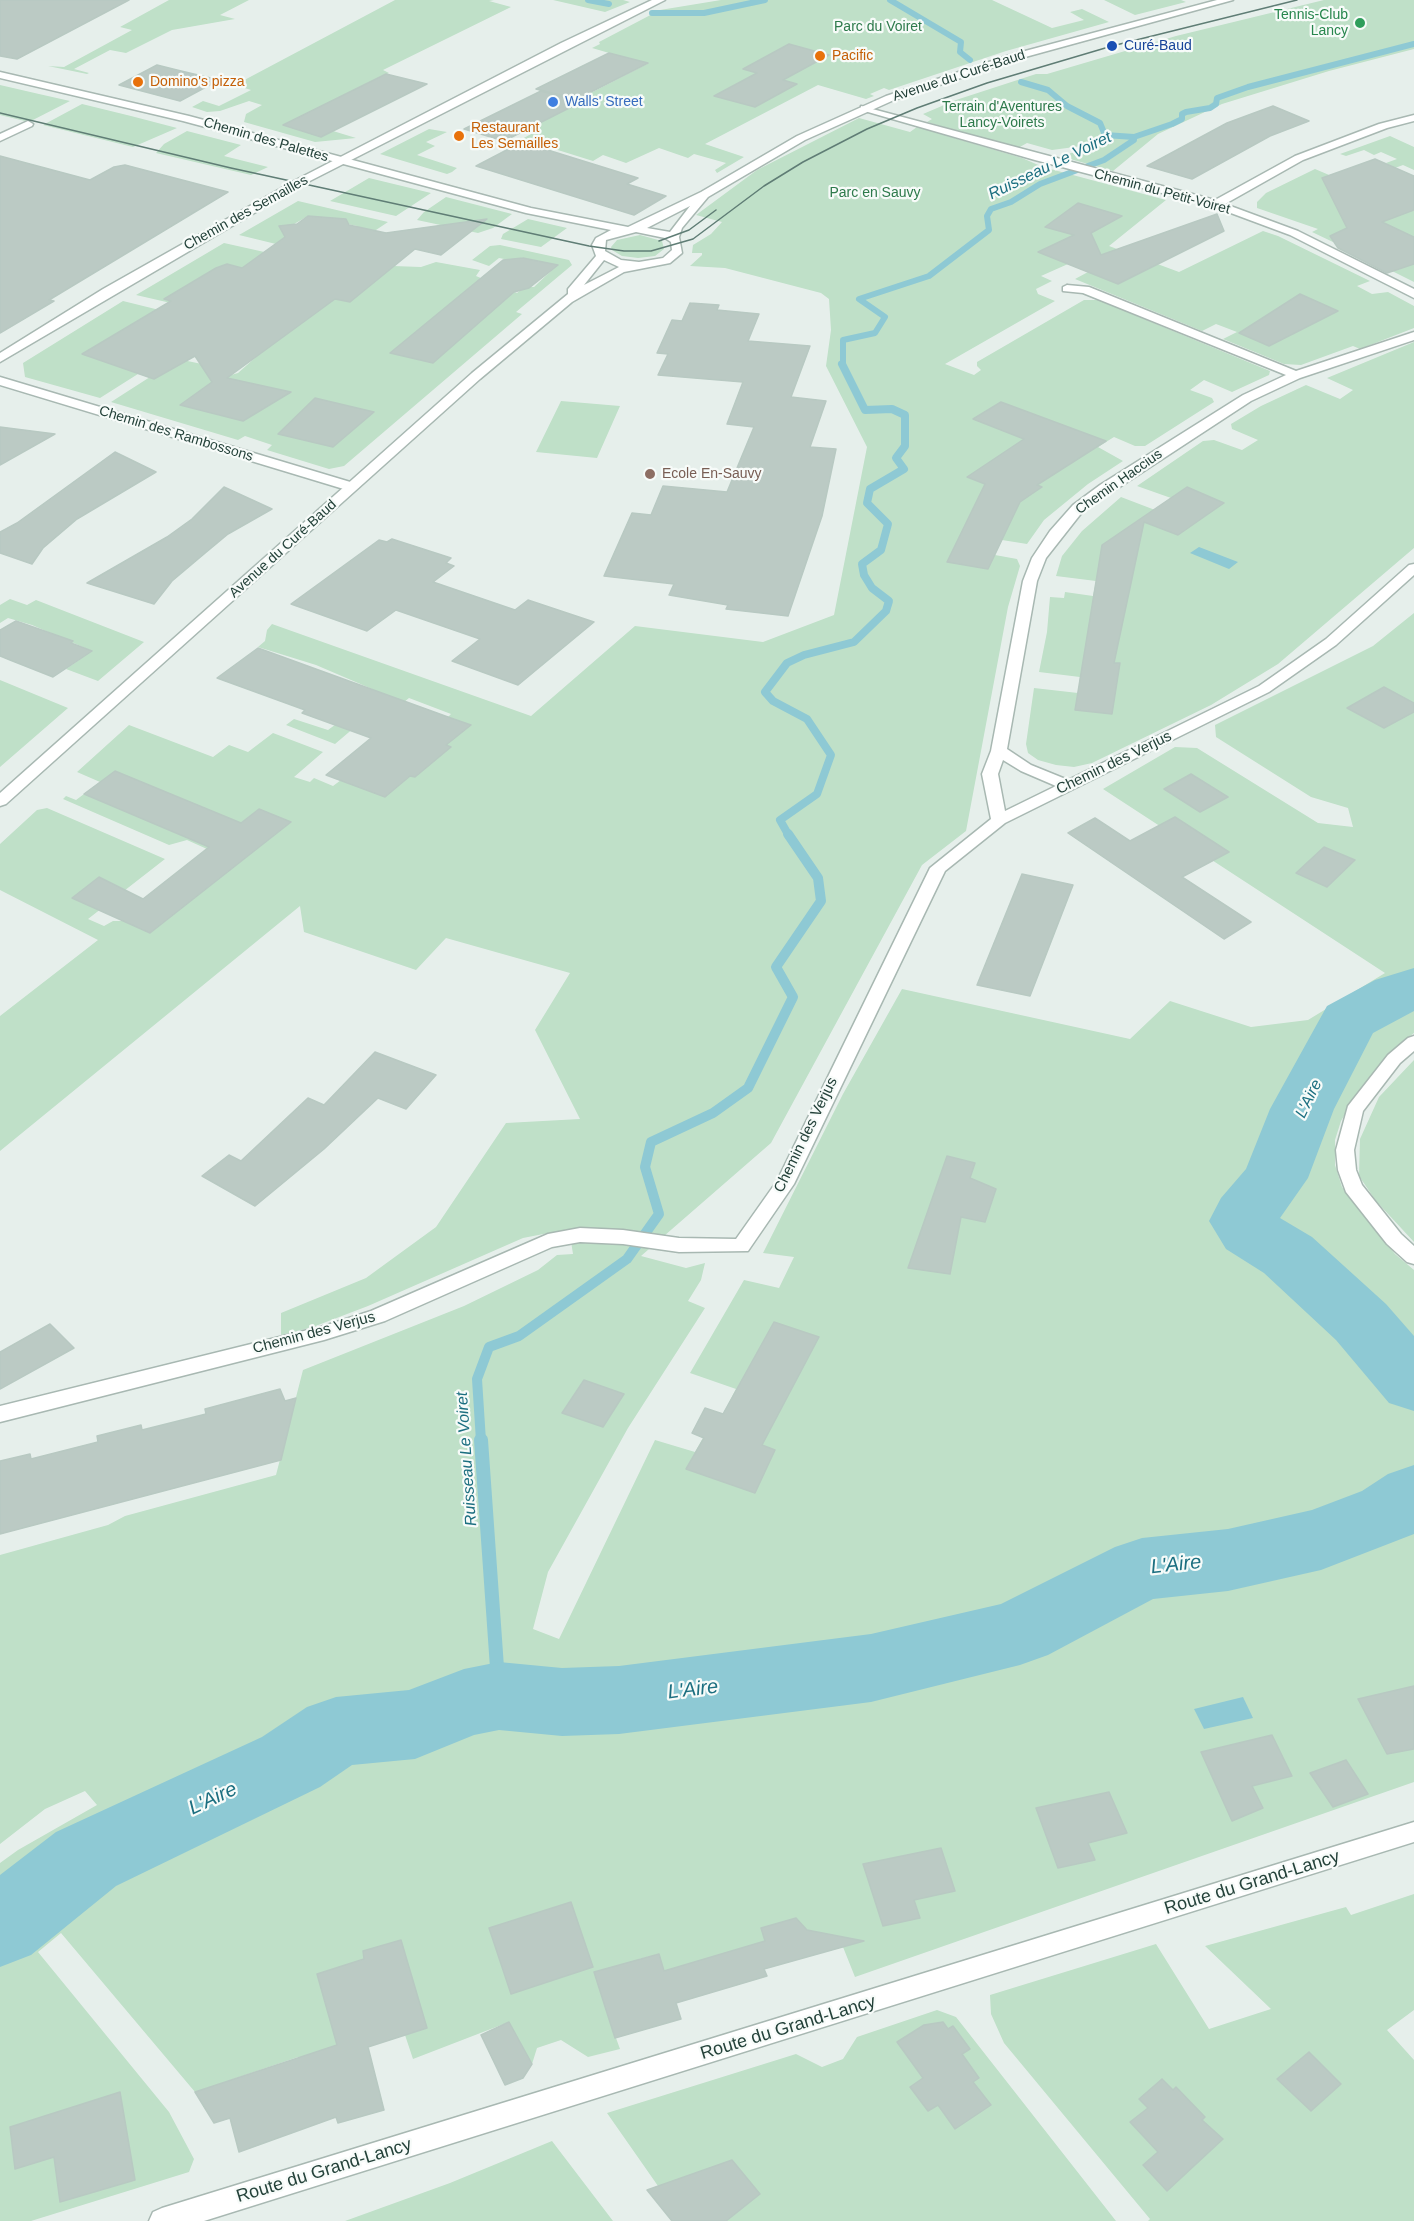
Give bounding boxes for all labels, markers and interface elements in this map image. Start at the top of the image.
place label: Tennis-Club Lancy [1274,7,1348,40]
marker: Tennis-Club Lancy [1353,16,1367,30]
park label: Parc du Voiret [834,19,922,35]
place label: Curé-Baud [1124,38,1192,54]
marker: Curé-Baud [1105,39,1119,53]
street label: Avenue du Curé-Baud [891,47,1027,105]
place label: Pacific [832,48,873,64]
marker: Pacific [813,49,827,63]
place label: Domino's pizza [150,74,244,90]
marker: Domino's pizza [131,75,145,89]
place label: Walls' Street [565,94,643,110]
marker: Walls' Street [546,95,560,109]
park label: Terrain d'Aventures Lancy-Voirets [942,99,1062,132]
street label: Chemin des Palettes [202,114,330,166]
place label: Restaurant Les Semailles [471,120,558,152]
water label: Ruisseau Le Voiret [985,128,1115,204]
marker: Restaurant Les Semailles [452,129,466,143]
street label: Chemin du Petit-Voiret [1092,166,1232,218]
street label: Chemin des Semailles [181,172,311,254]
park label: Parc en Sauvy [829,185,921,201]
street label: Chemin des Rambossons [97,403,255,465]
street label: Chemin Haccius [1072,446,1166,518]
place label: Ecole En-Sauvy [662,466,762,482]
marker: Ecole En-Sauvy [643,467,657,481]
street label: Avenue du Curé-Baud [226,496,340,602]
street label: Chemin des Verjus [1053,727,1175,799]
street label: Chemin des Verjus [770,1074,842,1196]
water label: L'Aire [1292,1077,1326,1121]
street label: Chemin des Verjus [251,1308,377,1358]
water label: Ruisseau Le Voiret [453,1391,481,1527]
water label: L'Aire [1150,1550,1202,1580]
water label: L'Aire [666,1675,720,1705]
water label: L'Aire [185,1777,241,1821]
street label: Route du Grand-Lancy [1162,1846,1342,1920]
street label: Route du Grand-Lancy [698,1991,878,2065]
street label: Route du Grand-Lancy [234,2134,414,2208]

